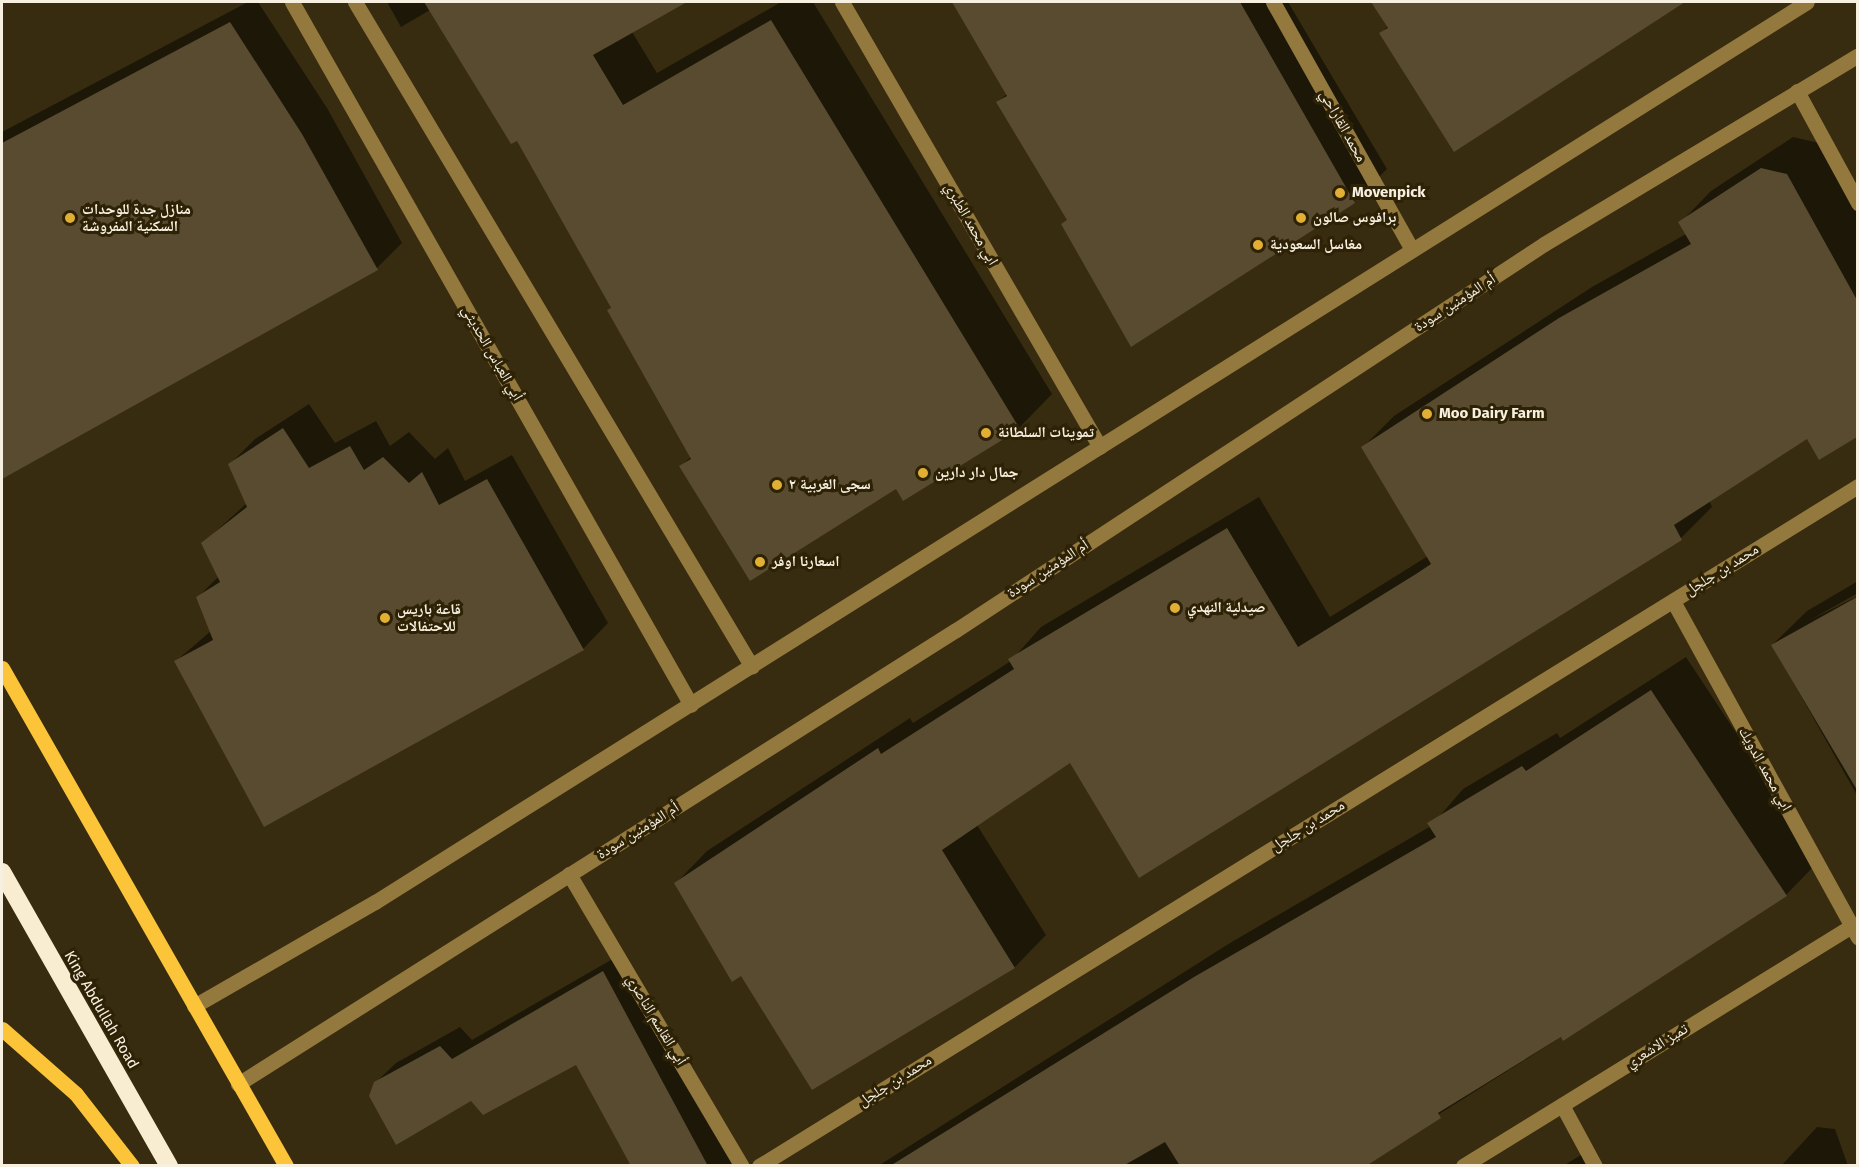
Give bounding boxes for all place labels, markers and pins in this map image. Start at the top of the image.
place label: Movenpick [1352,184,1426,202]
marker: Movenpick [1333,186,1347,200]
place label: منازل جدة للوحدات السكنية المفروشة [82,200,191,235]
place label: برافوس صالون [1313,209,1396,227]
marker: منازل جدة للوحدات السكنية المفروشة [63,211,77,225]
marker: برافوس صالون [1294,211,1308,225]
place label: مغاسل السعودية [1270,236,1362,254]
marker: مغاسل السعودية [1251,238,1265,252]
place label: Moo Dairy Farm [1439,405,1545,423]
marker: Moo Dairy Farm [1420,407,1434,421]
place label: تموينات السلطانة [998,424,1094,442]
marker: تموينات السلطانة [979,426,993,440]
place label: جمال دار دارين [935,464,1019,482]
marker: جمال دار دارين [916,466,930,480]
place label: سجى الغربية ٢ [789,476,871,494]
marker: سجى الغربية ٢ [770,478,784,492]
place label: اسعارنا اوفر [772,553,839,571]
marker: اسعارنا اوفر [753,555,767,569]
place label: صيدلية النهدي [1187,599,1265,617]
place label: قاعة باريس للاحتفالات [397,600,461,635]
marker: صيدلية النهدي [1168,601,1182,615]
marker: قاعة باريس للاحتفالات [378,611,392,625]

